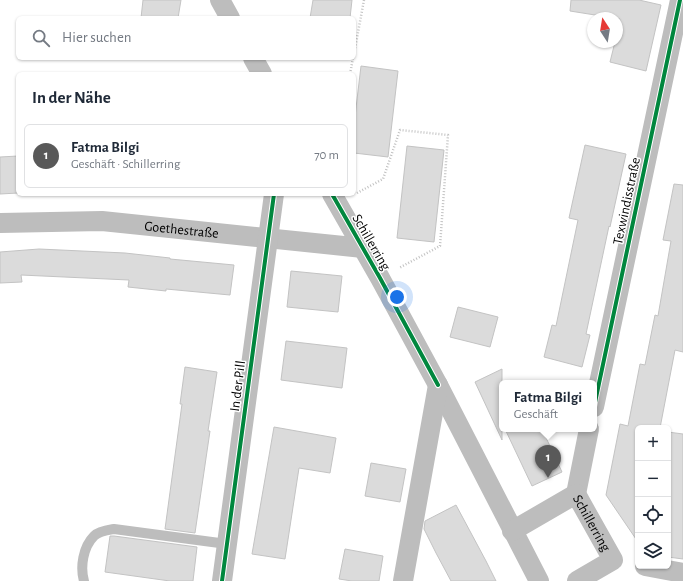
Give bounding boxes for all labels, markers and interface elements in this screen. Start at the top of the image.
north arrow [587,12,623,48]
search box [16,16,356,60]
icon: search [30,27,52,49]
text: Hier suchen [62,30,132,45]
text: In der Nähe [32,89,111,106]
text: Fatma Bilgi [71,140,139,155]
text: 1 [44,149,48,162]
text: 70 m [314,149,339,162]
street label: Texwindisstraße [611,156,643,246]
text: Geschäft · Schillerring [71,158,180,171]
street label: Schillerring [350,212,393,273]
street label: Goethestraße [144,219,219,241]
your location [387,287,407,307]
street label: In der Pill [228,360,248,412]
popup [499,380,597,432]
text: Fatma Bilgi [514,390,582,405]
text: Geschäft [514,408,558,421]
map controls [635,425,671,569]
button: + [635,425,671,461]
pin: 1 [535,445,561,478]
button: − [635,461,671,497]
street label: Schillerring [570,493,613,554]
button: locate [635,497,671,533]
button: layers [635,533,671,569]

